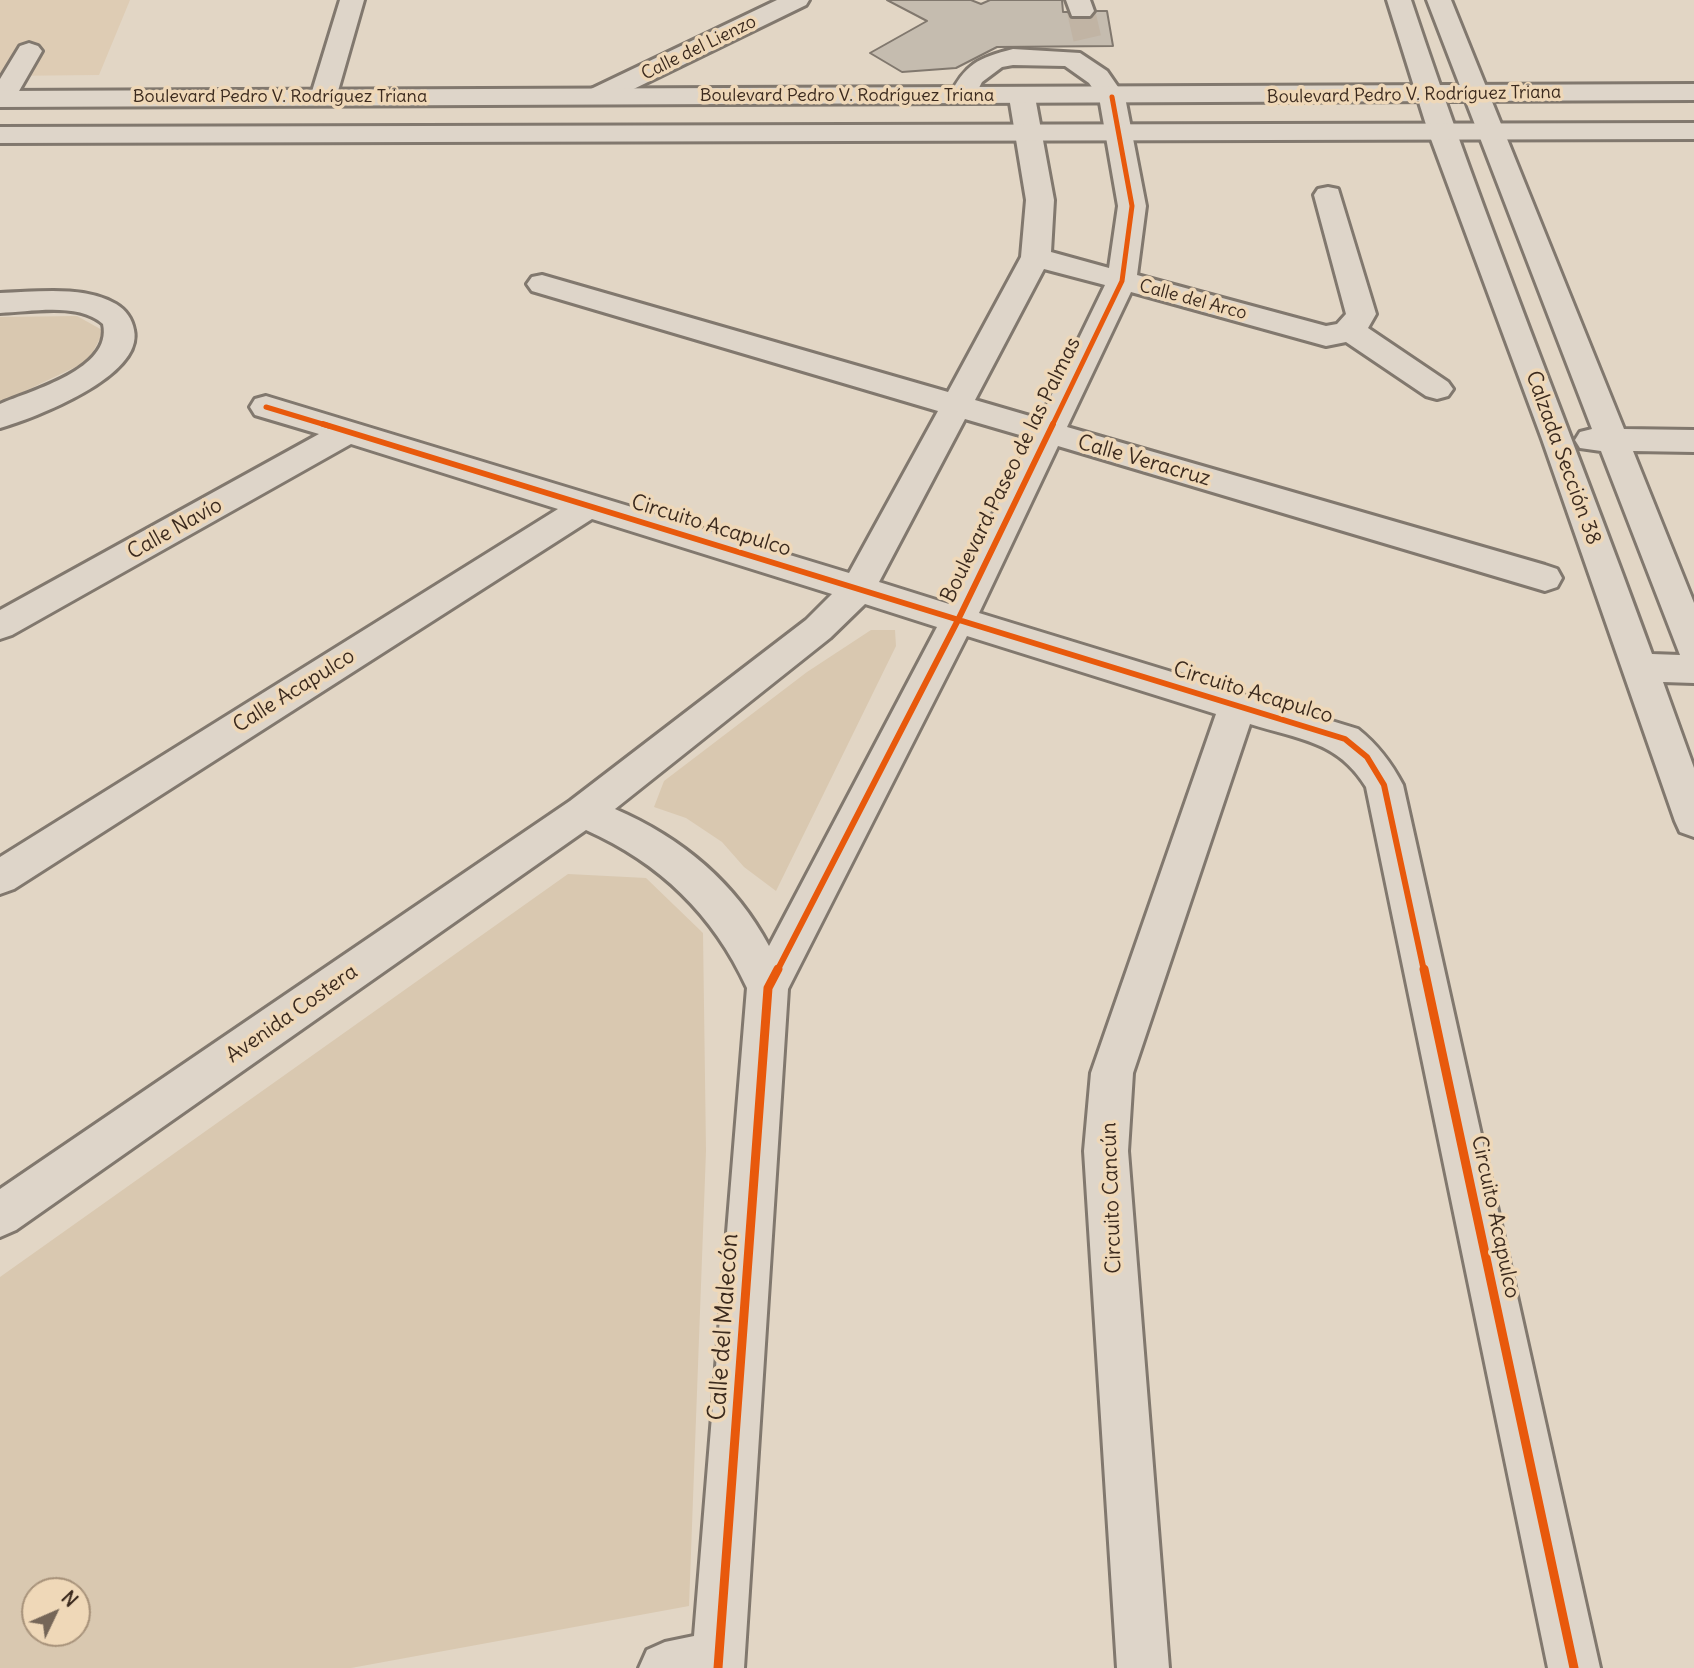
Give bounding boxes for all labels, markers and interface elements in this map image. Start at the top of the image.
street label: Calle del Lienzo [638,11,760,85]
street label: Boulevard Pedro V. Rodríguez Triana [1267,82,1561,108]
street label: Boulevard Pedro V. Rodríguez Triana [700,85,994,107]
street label: Boulevard Pedro V. Rodríguez Triana [133,86,427,108]
street label: Calle del Arco [1137,275,1249,325]
street label: Boulevard Paseo de las Palmas [936,333,1086,607]
street label: Calzada Sección 38 [1520,368,1606,548]
street label: Calle Veracruz [1075,430,1213,492]
street label: Circuito Acapulco [628,490,794,562]
street label: Calle Navío [123,493,227,565]
street label: Calle Acapulco [229,644,359,738]
street label: Circuito Acapulco [1170,657,1336,729]
street label: Avenida Costera [221,959,363,1069]
street label: Circuito Cancún [1097,1122,1127,1274]
street label: Circuito Acapulco [1465,1133,1525,1301]
street label: Calle del Malecón [703,1233,745,1421]
north arrow [21,1577,91,1647]
text: N [56,1586,83,1612]

